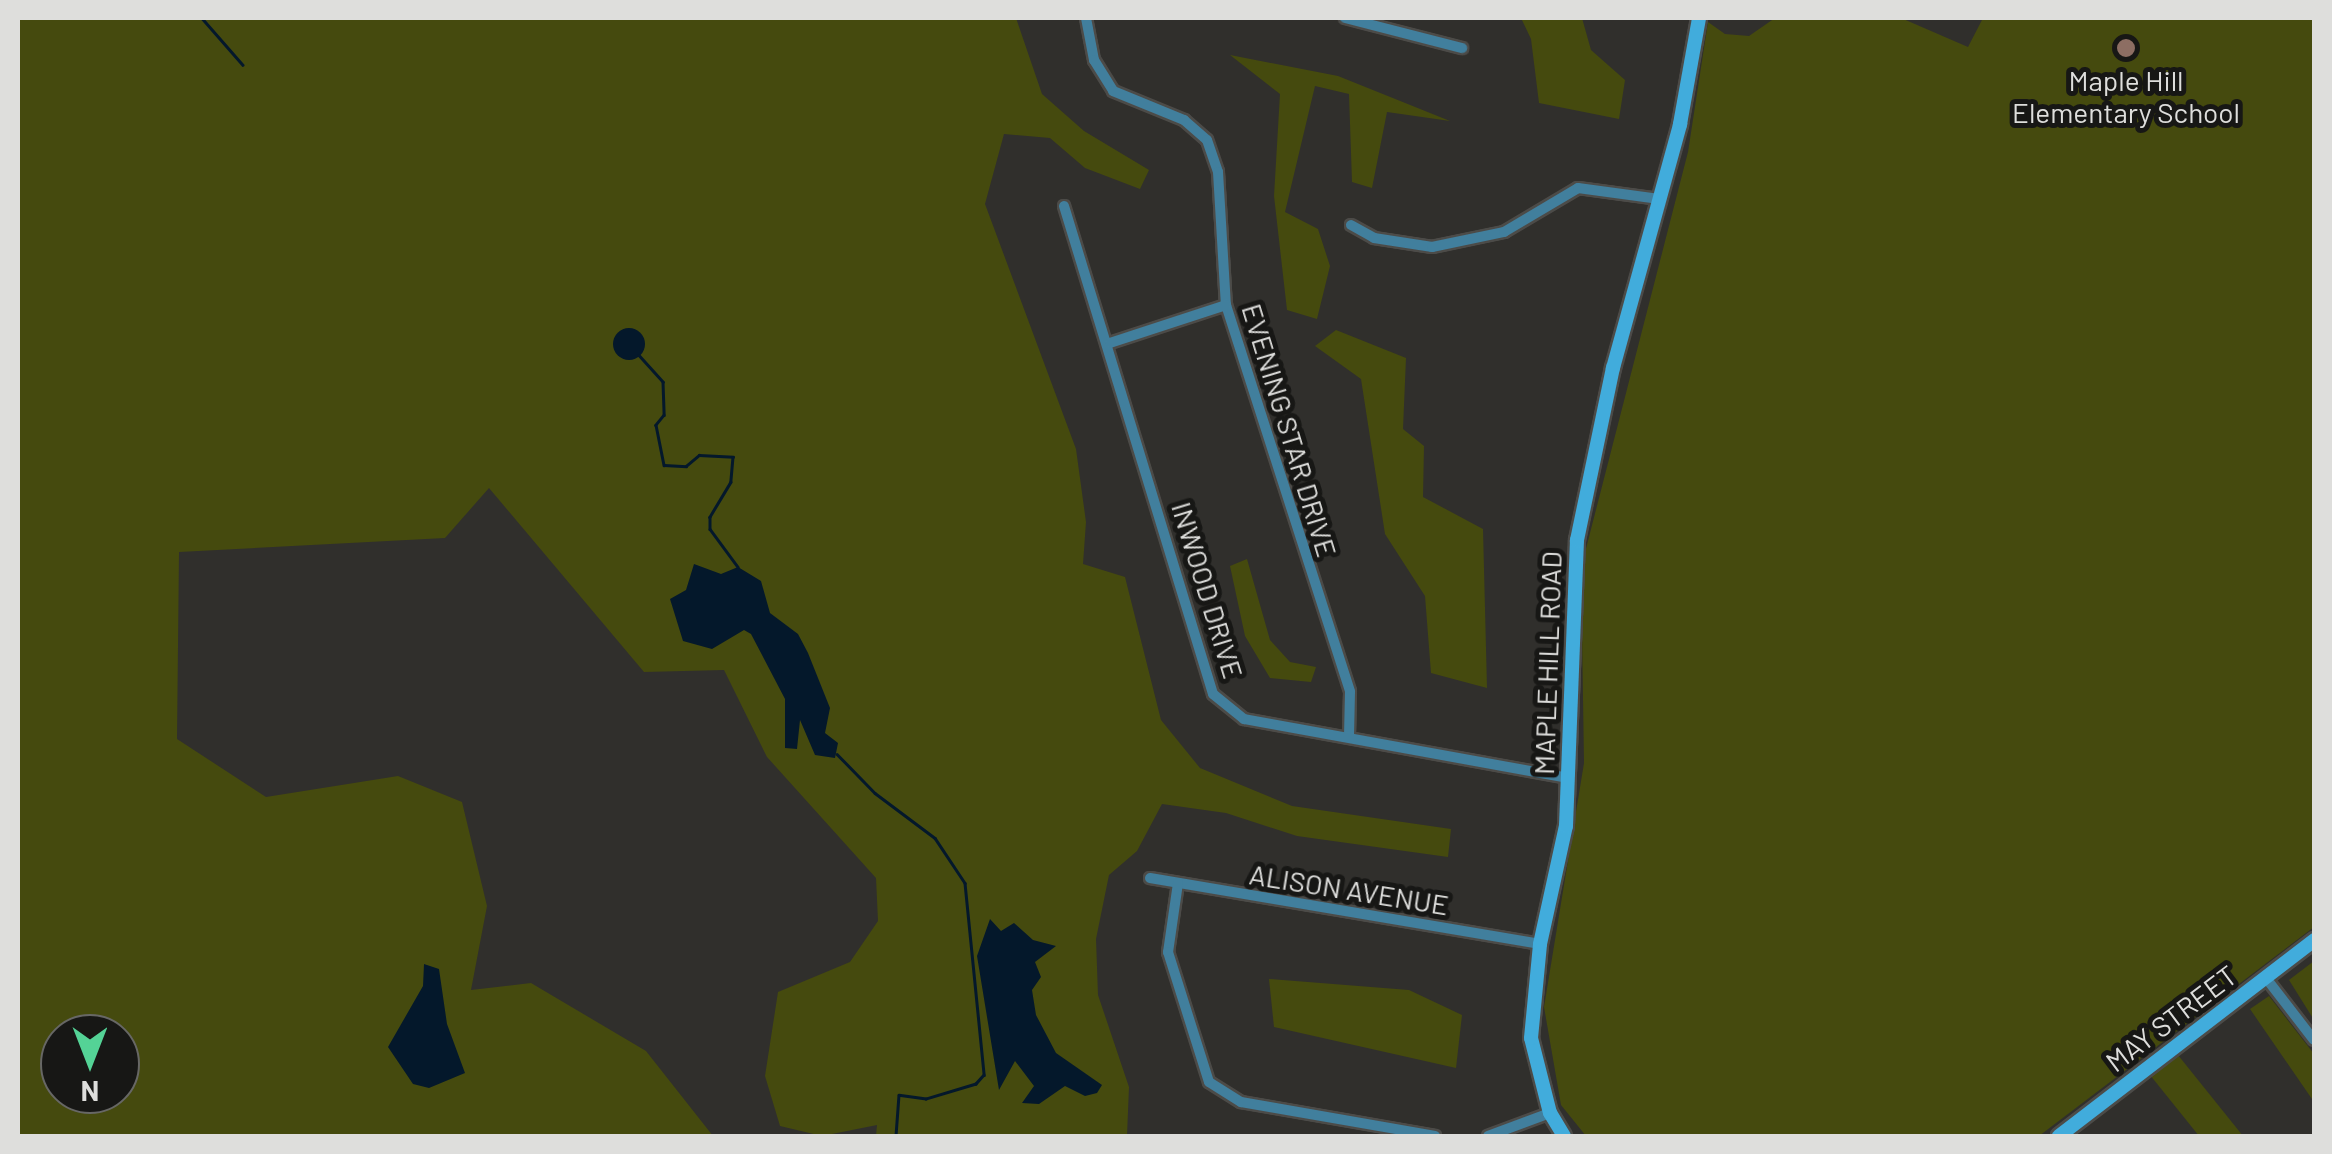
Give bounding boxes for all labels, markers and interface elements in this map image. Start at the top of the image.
marker: Maple Hill Elementary School [2115,37,2137,59]
place label: Maple Hill Elementary School [2012,63,2240,129]
street label: EVENING STAR DRIVE [1236,299,1344,561]
street label: INWOOD DRIVE [1165,498,1251,682]
street label: MAPLE HILL ROAD [1526,551,1568,775]
street label: ALISON AVENUE [1247,857,1451,921]
street label: MAY STREET [2099,958,2243,1078]
north arrow [40,1014,140,1114]
text: N [81,1075,99,1109]

